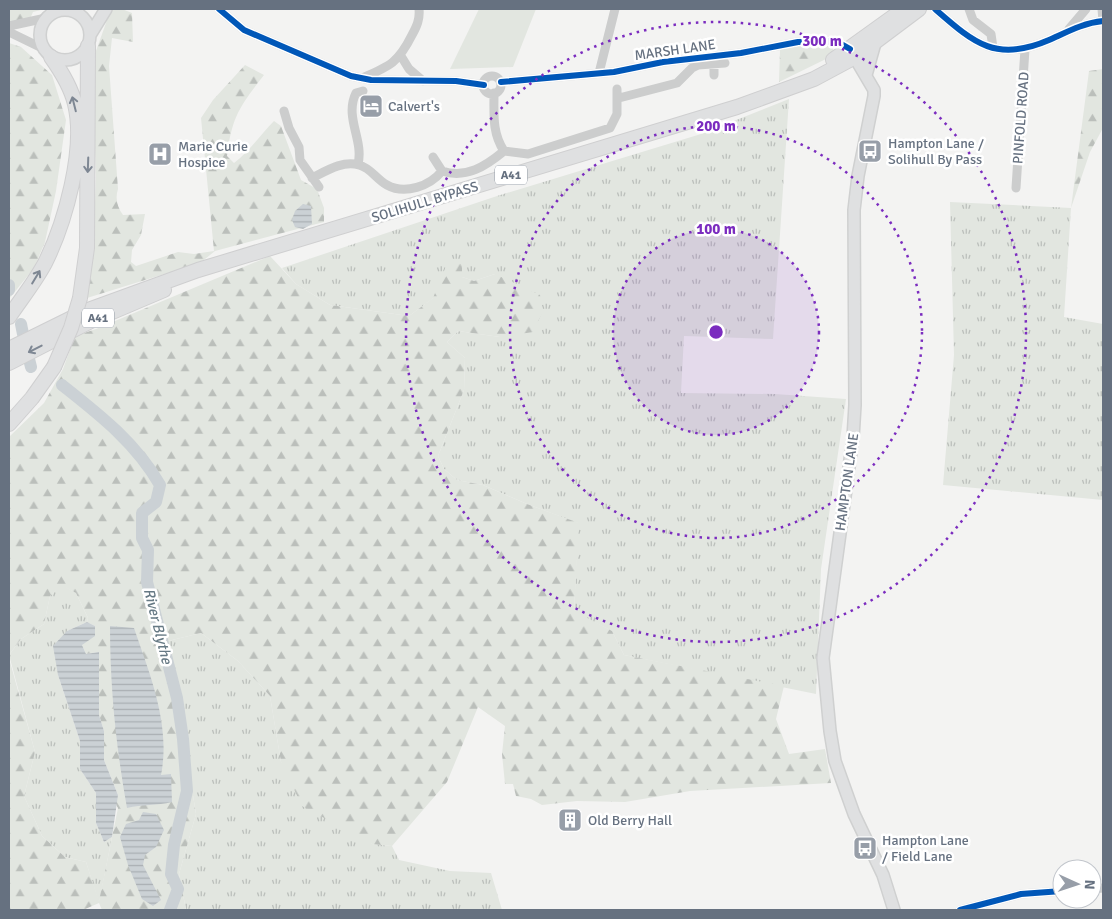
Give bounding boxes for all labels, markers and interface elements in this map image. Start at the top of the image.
text: 300 m [802,32,842,50]
street label: MARSH LANE [633,36,717,64]
street label: PINFOLD ROAD [1009,71,1033,165]
hotel icon: Calvert's [358,93,384,119]
one-way arrow [69,97,78,113]
place label: Calvert's [388,98,440,115]
text: 200 m [696,117,736,135]
place label: Hampton Lane / Solihull By Pass [888,135,984,168]
place label: Marie Curie Hospice [178,138,248,171]
bus stop icon: Hampton Lane / Solihull By Pass [857,138,883,164]
hospital icon: Marie Curie Hospice [147,141,173,167]
one-way arrow [83,156,93,173]
road number: A41 [495,166,527,184]
street label: SOLIHULL BYPASS [370,178,481,226]
text: 100 m [696,220,736,238]
one-way arrow [32,270,42,284]
road number: A41 [82,308,114,328]
centre of rings [707,323,725,341]
one-way arrow [28,345,43,354]
street label: HAMPTON LANE [832,432,862,532]
water label: River Blythe [140,586,176,667]
building icon: Old Berry Hall [557,807,583,833]
place label: Old Berry Hall [588,812,672,829]
place label: Hampton Lane / Field Lane [882,832,969,865]
bus stop icon: Hampton Lane / Field Lane [852,835,878,861]
north arrow [1052,859,1102,909]
text: N [1081,879,1098,890]

